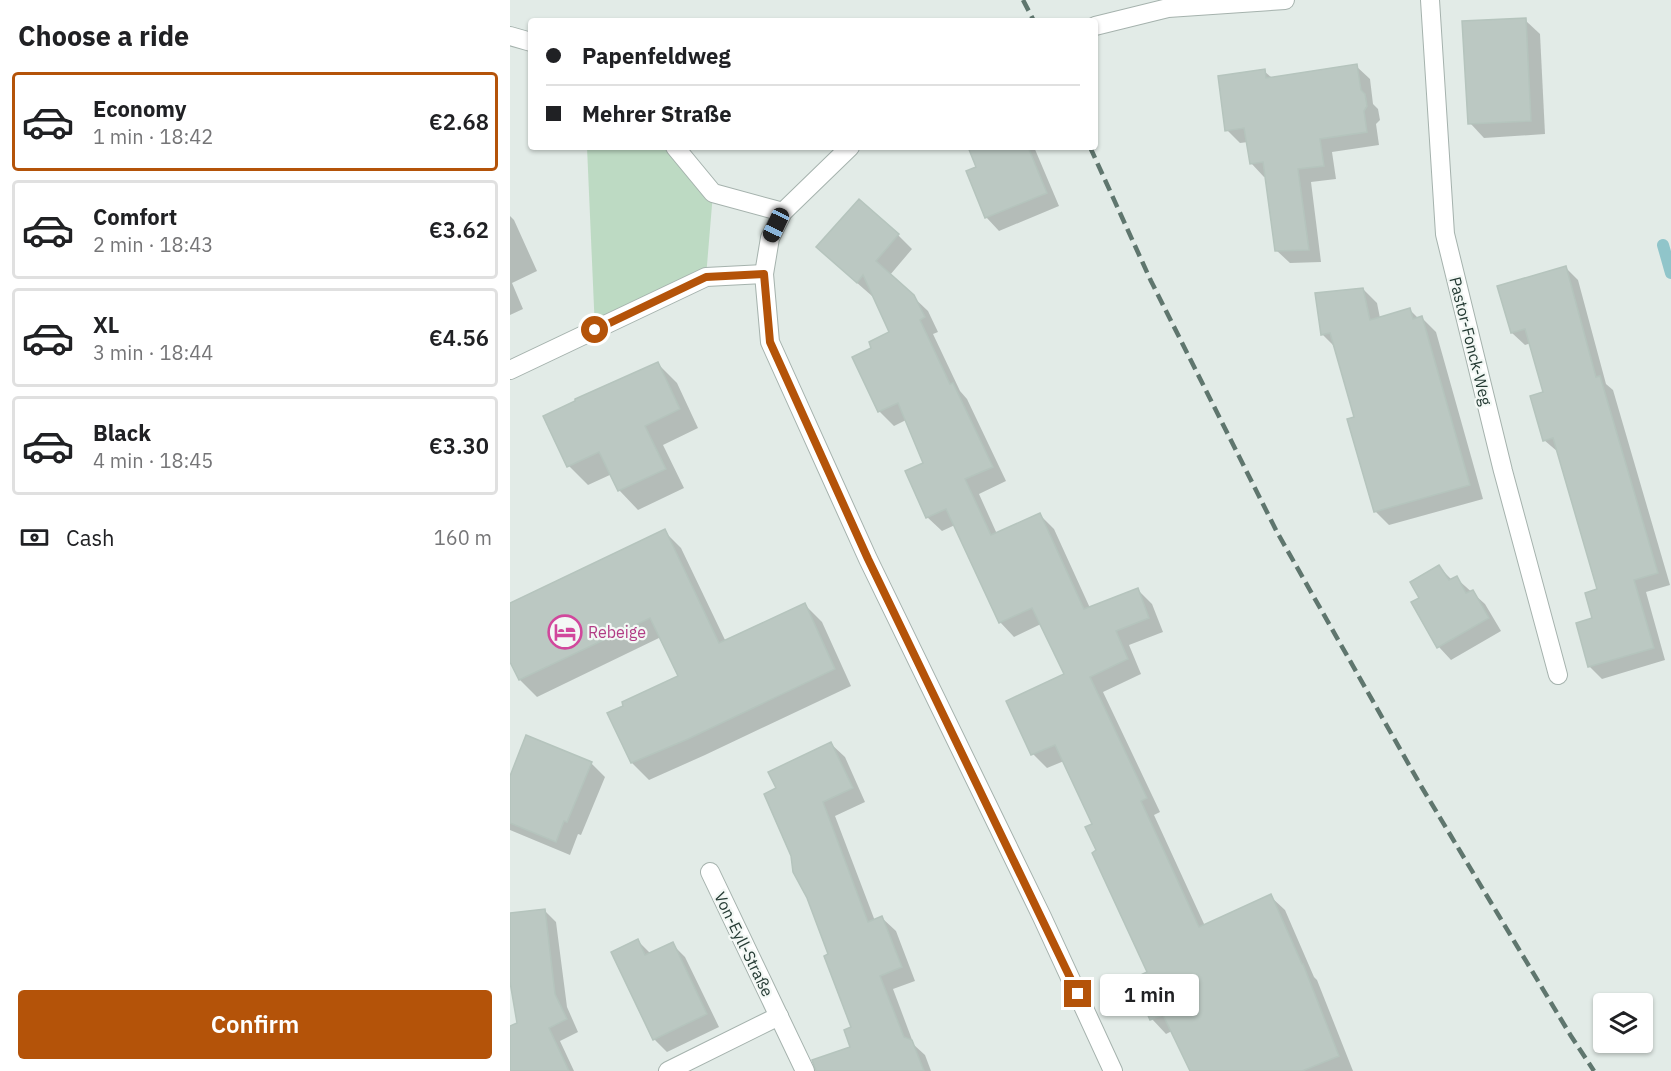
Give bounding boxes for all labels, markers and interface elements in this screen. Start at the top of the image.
text: Choose a ride [18,18,189,53]
text: Papenfeldweg [582,41,731,70]
text: Economy [93,94,187,123]
icon: car [21,95,75,149]
text: Mehrer Straße [582,99,732,128]
text: €2.68 [429,107,489,136]
text: 1 min · 18:42 [93,123,213,150]
text: Comfort [93,202,177,231]
icon: car [21,203,75,257]
car [760,205,792,245]
text: €3.62 [429,215,489,244]
text: 2 min · 18:43 [93,231,213,258]
street label: Pastor-Fonck-Weg [1445,275,1497,408]
text: XL [93,310,119,339]
icon: car [21,311,75,365]
route start [581,316,608,343]
text: €4.56 [429,323,489,352]
text: 3 min · 18:44 [93,339,213,366]
text: Black [93,418,151,447]
icon: car [21,419,75,473]
text: €3.30 [429,431,489,460]
text: 4 min · 18:45 [93,447,213,474]
icon: cash [18,521,51,554]
text: Cash [66,523,115,552]
text: 160 m [434,524,492,551]
hotel icon: Rebeige [547,614,583,650]
place label: Rebeige [588,622,646,642]
street label: Von-Eyll-Straße [710,888,778,1000]
callout: 1 min [1099,973,1198,1015]
route end [1064,980,1091,1007]
text: 1 min [1124,981,1175,1008]
button: Confirm [18,990,492,1059]
map controls [1593,993,1653,1053]
button: layers [1593,993,1653,1053]

